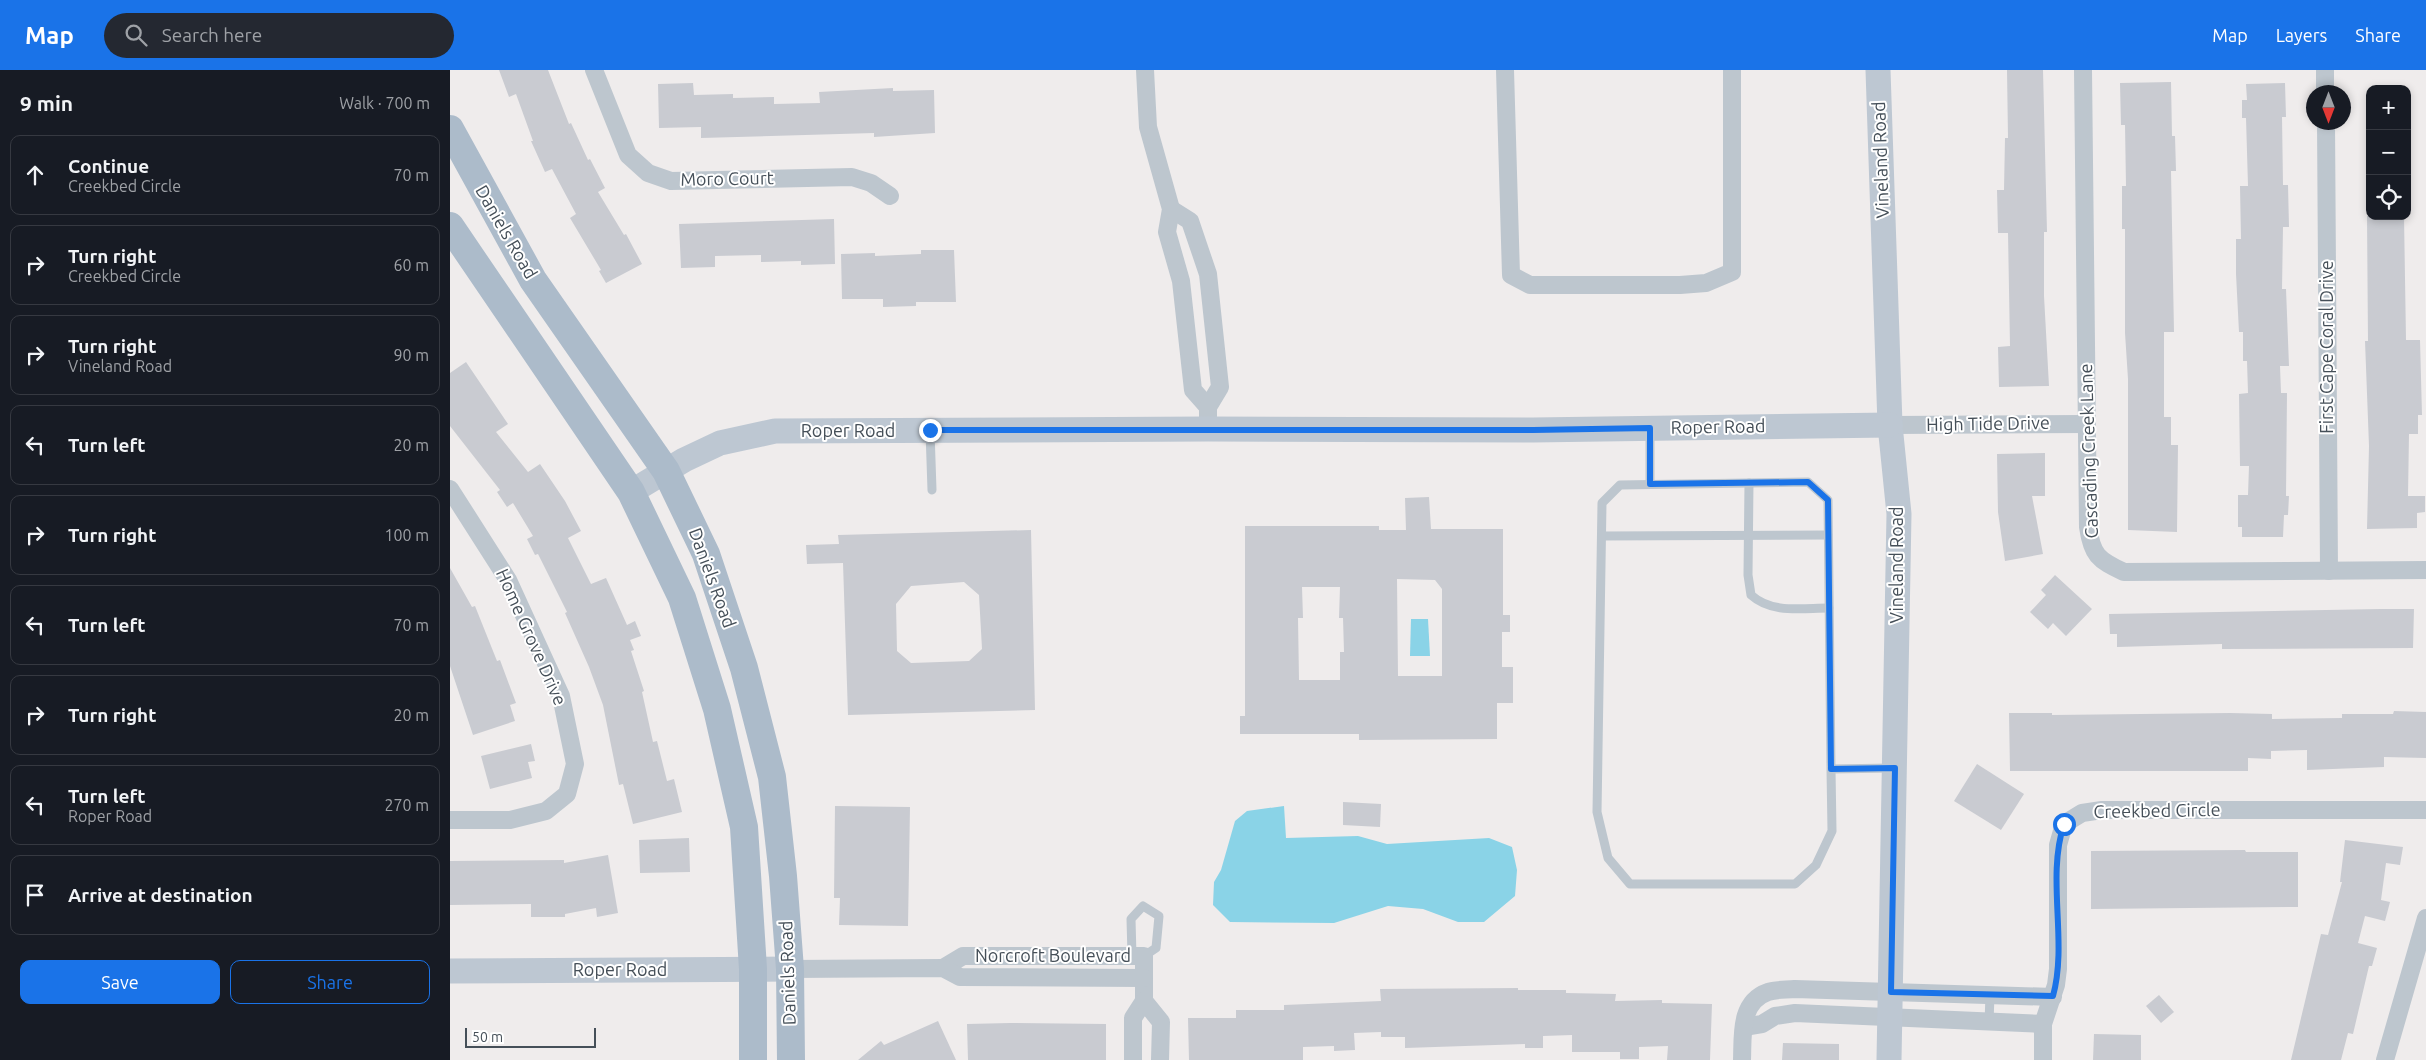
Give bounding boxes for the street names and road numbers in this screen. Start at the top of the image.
street label: Vineland Road [1868,101,1892,219]
street label: Moro Court [680,167,774,189]
street label: Daniels Road [472,181,542,282]
street label: First Cape Coral Drive [2316,260,2336,434]
street label: Cascading Creek Lane [2075,363,2101,539]
street label: High Tide Drive [1926,412,2050,434]
street label: Roper Road [1671,415,1765,437]
street label: Roper Road [801,420,895,440]
street label: Vineland Road [1886,506,1906,624]
street label: Daniels Road [686,525,740,630]
street label: Home Grove Drive [493,565,571,708]
street label: Creekbed Circle [2093,799,2221,821]
street label: Daniels Road [775,920,799,1026]
street label: Norcroft Boulevard [975,945,1131,965]
street label: Roper Road [573,959,667,979]

